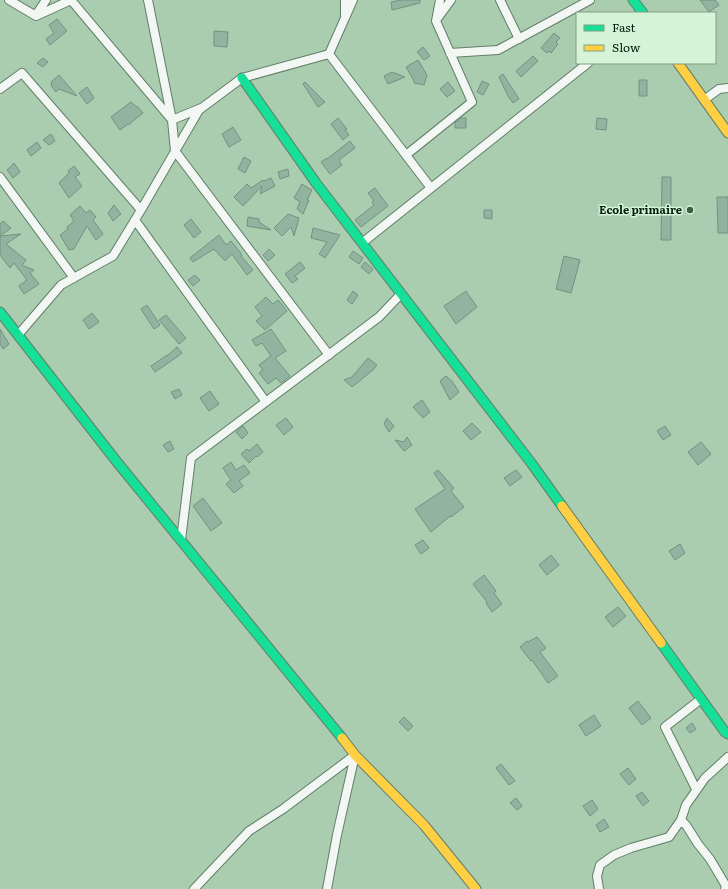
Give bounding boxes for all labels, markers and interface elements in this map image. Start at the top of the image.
legend [576,12,716,64]
text: Fast [612,18,636,36]
text: Slow [612,38,641,56]
place label: Ecole primaire [599,201,682,217]
marker: Ecole primaire [685,205,695,215]

